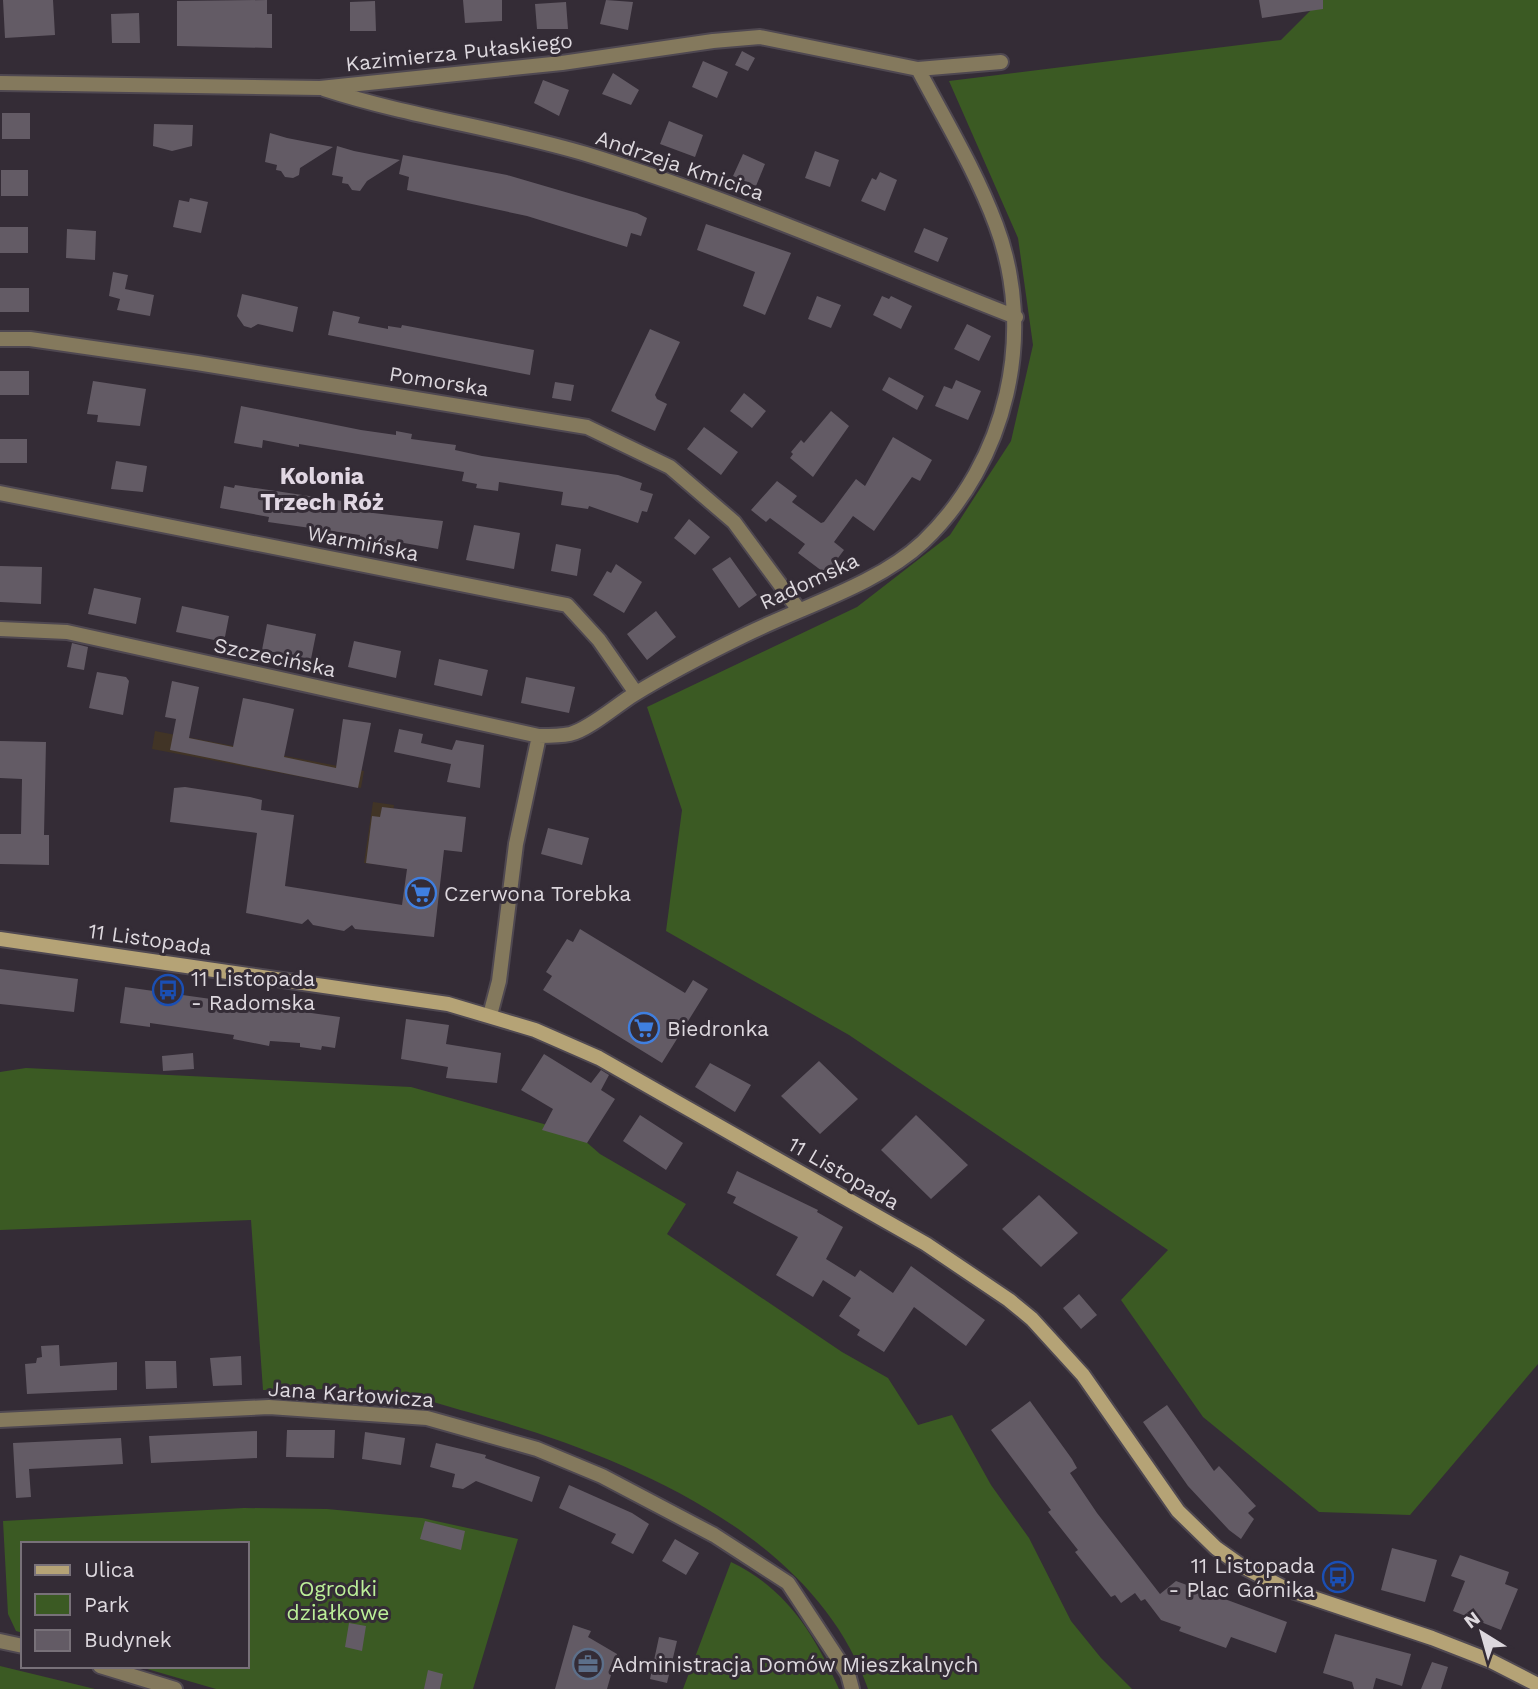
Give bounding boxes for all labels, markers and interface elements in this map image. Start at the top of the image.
street label: Kazimierza Pułaskiego [344,28,574,76]
street label: Andrzeja Kmicica [593,124,768,206]
street label: Pomorska [387,361,491,401]
district label: Kolonia Trzech Róż [260,463,384,516]
street label: Warmińska [305,520,421,566]
street label: Radomska [756,547,863,615]
street label: Szczecińska [212,632,339,682]
supermarket icon: Czerwona Torebka [404,876,438,910]
place label: Czerwona Torebka [444,881,631,906]
street label: 11 Listopada [87,918,213,960]
place label: 11 Listopada - Radomska [191,966,315,1015]
bus stop icon: 11 Listopada - Radomska [151,973,185,1007]
supermarket icon: Biedronka [627,1011,661,1045]
place label: Biedronka [667,1016,769,1041]
street label: 11 Listopada [784,1131,904,1215]
street label: Jana Karłowicza [267,1376,435,1412]
legend [21,1542,248,1668]
place label: 11 Listopada - Plac Górnika [1169,1553,1315,1602]
text: Ulica [84,1557,135,1582]
bus stop icon: 11 Listopada - Plac Górnika [1321,1560,1355,1594]
park label: Ogrodki działkowe [287,1576,389,1625]
text: Park [84,1592,129,1617]
north arrow [1447,1598,1517,1668]
text: N [1460,1606,1485,1633]
text: Budynek [84,1627,172,1652]
office icon: Administracja Domów Mieszkalnych [571,1647,605,1681]
place label: Administracja Domów Mieszkalnych [611,1652,978,1677]

